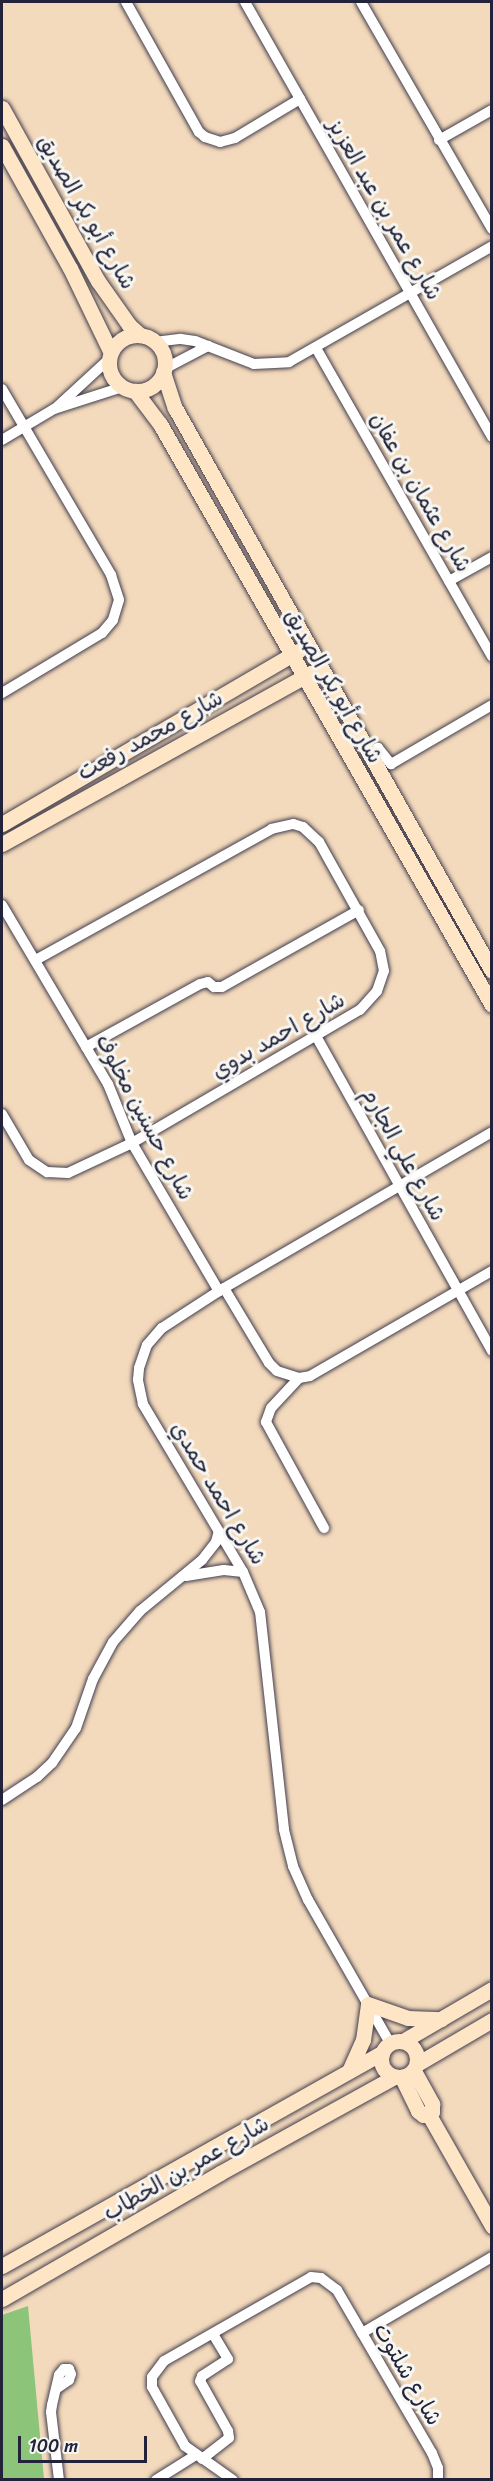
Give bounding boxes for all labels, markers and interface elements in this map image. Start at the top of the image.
street label: شارع عمر بن عبد العزيز [322,114,448,304]
street label: شارع أبو بكر الصديق [32,130,142,294]
street label: شارع عثمان بن عفان [365,407,477,577]
street label: شارع أبو بكر الصديق [279,604,389,768]
street label: شارع محمد رفعت [73,684,227,786]
street label: شارع احمد بدوي [207,986,349,1084]
street label: شارع حسنين مخلوف [90,1030,200,1204]
street label: شارع علي الجارم [357,1083,451,1225]
street label: شارع احمد حمدي [166,1417,272,1569]
street label: شارع عمر بن الخطاب [99,2110,273,2226]
street label: شارع شلتوت [368,2318,448,2430]
scale bar [21,2424,150,2462]
text: 100 m [29,2430,78,2462]

